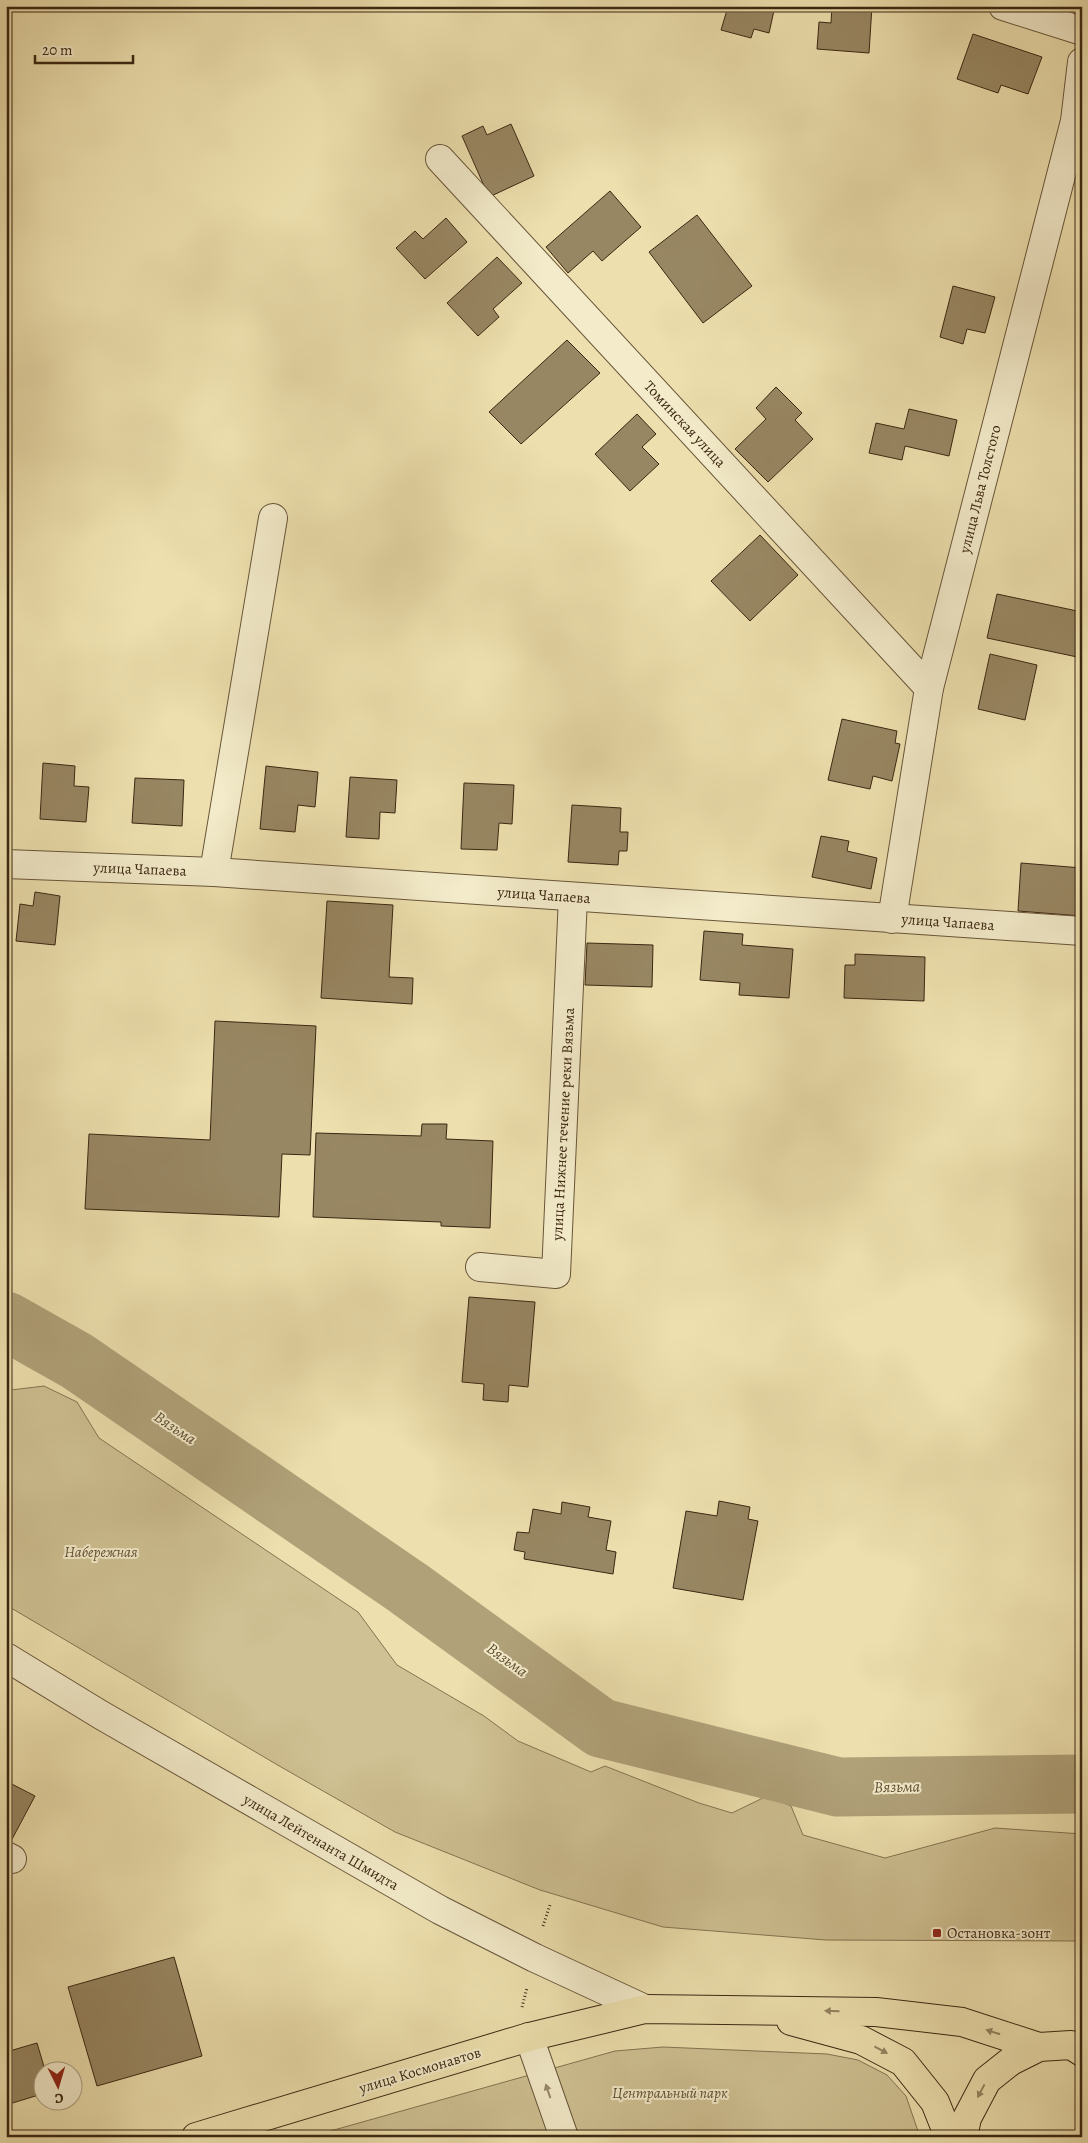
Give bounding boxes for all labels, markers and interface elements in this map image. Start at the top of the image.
scale bar [35,32,132,64]
text: 20 m [42,40,73,60]
street label: Томинская улица [640,376,731,472]
street label: улица Льва Толстого [954,423,1006,556]
street label: улица Чапаева [92,857,187,881]
street label: улица Чапаева [496,882,591,908]
street label: улица Чапаева [900,909,995,935]
street label: улица Нижнее течение реки Вязьма [547,1007,579,1242]
water label: Вязьма [150,1406,200,1450]
park label: Набережная [64,1542,138,1562]
water label: Вязьма [482,1638,532,1682]
water label: Вязьма [874,1776,920,1798]
street label: улица Лейтенанта Шмидта [239,1789,402,1895]
place label: Остановка-зонт [947,1923,1051,1943]
marker: Остановка-зонт [931,1927,943,1939]
one-way arrow [824,2007,840,2015]
one-way arrow [985,2028,1000,2035]
street label: улица Космонавтов [356,2042,483,2098]
one-way arrow [874,2046,888,2055]
north arrow [32,2060,82,2110]
one-way arrow [544,2083,552,2098]
park label: Центральный парк [612,2083,728,2103]
one-way arrow [977,2084,986,2097]
text: С [54,2089,64,2108]

